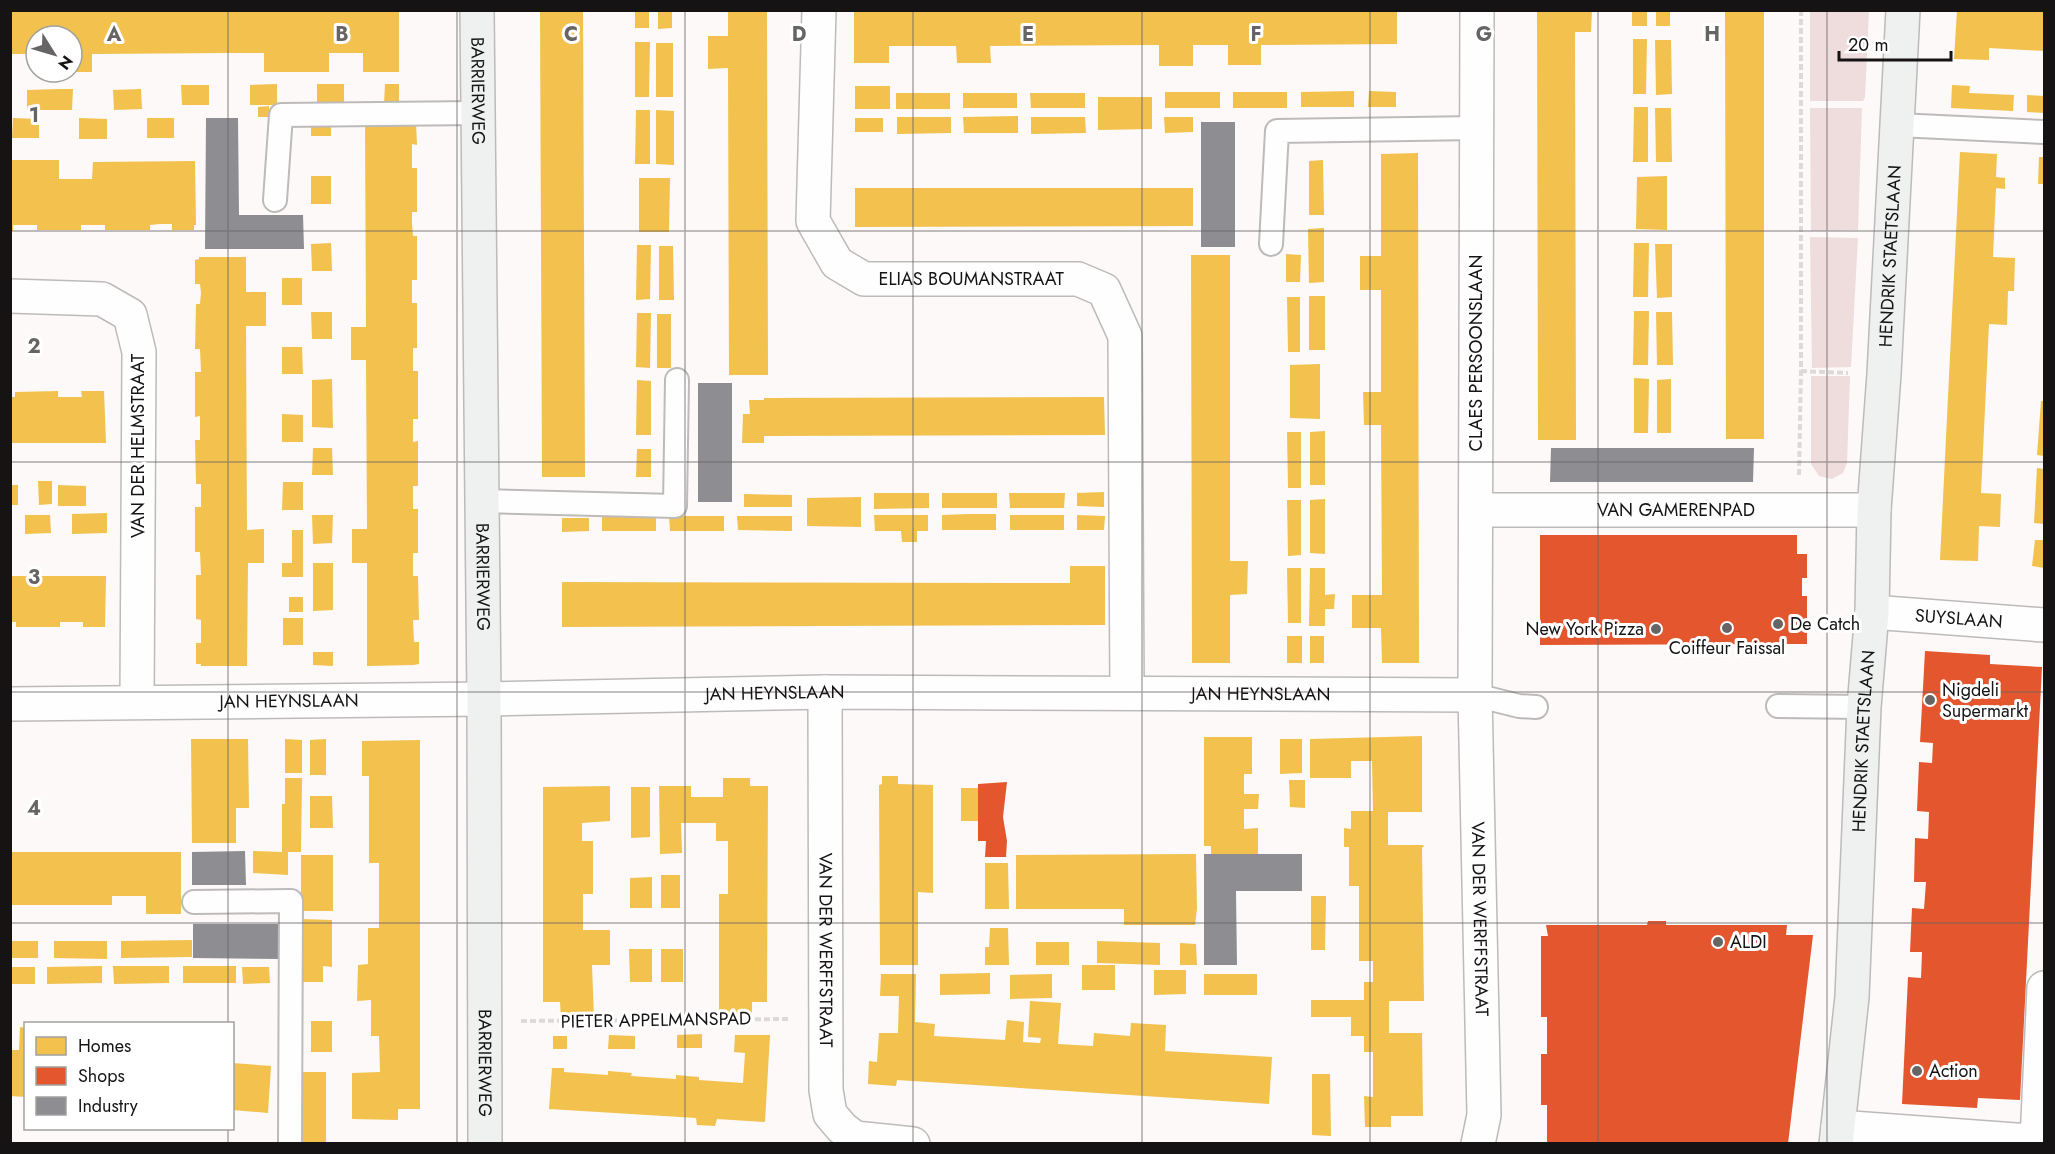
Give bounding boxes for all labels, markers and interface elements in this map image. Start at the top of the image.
text: A [106,20,122,49]
text: B [335,20,349,49]
text: C [564,20,578,49]
text: D [792,20,806,49]
text: E [1022,20,1034,49]
text: F [1250,20,1262,49]
text: G [1476,20,1492,49]
text: H [1704,20,1720,49]
north arrow [24,24,84,84]
scale bar [1839,24,1952,62]
text: 20 m [1848,32,1888,58]
street label: BARRIERWEG [464,37,491,145]
text: N [53,51,79,75]
text: 1 [29,101,39,130]
street label: HENDRIK STAETSLAAN [1872,164,1908,348]
street label: CLAES PERSOONSLAAN [1463,255,1489,451]
street label: ELIAS BOUMANSTRAAT [878,266,1064,292]
text: 2 [27,332,41,361]
street label: VAN DER HELMSTRAAT [125,353,151,538]
street label: VAN GAMERENPAD [1597,497,1755,523]
street label: BARRIERWEG [469,523,496,631]
text: 3 [28,563,40,592]
street label: SUYSLAAN [1914,602,2004,635]
place label: De Catch [1790,611,1860,637]
place label: New York Pizza [1525,616,1644,642]
marker: De Catch [1771,617,1785,631]
marker: Coiffeur Faissal [1720,621,1734,635]
marker: New York Pizza [1649,622,1663,636]
place label: Coiffeur Faissal [1669,635,1785,661]
street label: HENDRIK STAETSLAAN [1846,649,1882,833]
place label: Nigdeli Supermarkt [1942,677,2029,724]
street label: JAN HEYNSLAAN [703,679,845,707]
street label: JAN HEYNSLAAN [1189,681,1331,707]
street label: JAN HEYNSLAAN [217,687,359,715]
marker: Nigdeli Supermarkt [1923,693,1937,707]
text: 4 [27,794,41,823]
street label: VAN DER WERFFSTRAAT [1465,821,1495,1017]
street label: VAN DER WERFFSTRAAT [812,853,839,1048]
place label: ALDI [1730,929,1767,955]
marker: ALDI [1711,935,1725,949]
street label: PIETER APPELMANSPAD [561,1005,751,1035]
street label: BARRIERWEG [472,1009,498,1117]
legend [24,1022,234,1130]
text: Homes [78,1033,131,1059]
place label: Action [1929,1058,1978,1084]
text: Shops [78,1063,125,1089]
marker: Action [1910,1064,1924,1078]
text: Industry [78,1093,138,1119]

